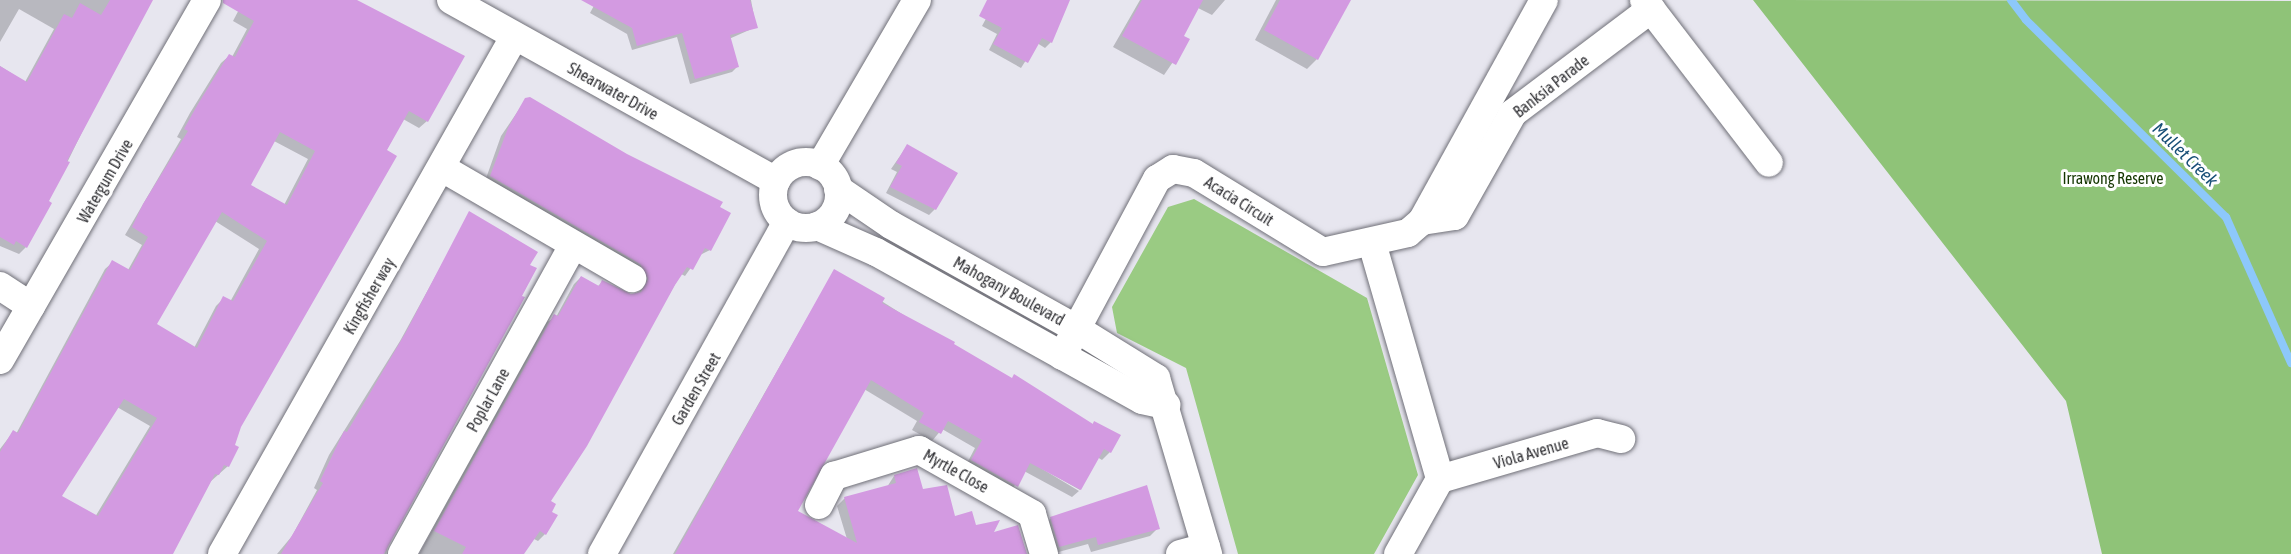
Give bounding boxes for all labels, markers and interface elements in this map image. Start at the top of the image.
street label: Banksia Parade [1509,51,1593,121]
street label: Shearwater Drive [564,58,662,124]
water label: Mullet Creek [2148,119,2222,191]
street label: Watergum Drive [73,136,137,226]
park label: Irrawong Reserve [2063,168,2163,188]
street label: Acacia Circuit [1201,172,1277,230]
street label: Mahogany Boulevard [950,253,1068,329]
street label: Kingfisher way [339,254,399,338]
street label: Garden Street [668,349,724,429]
street label: Poplar Lane [463,365,513,435]
street label: Viola Avenue [1491,433,1571,473]
street label: Myrtle Close [920,445,992,497]

